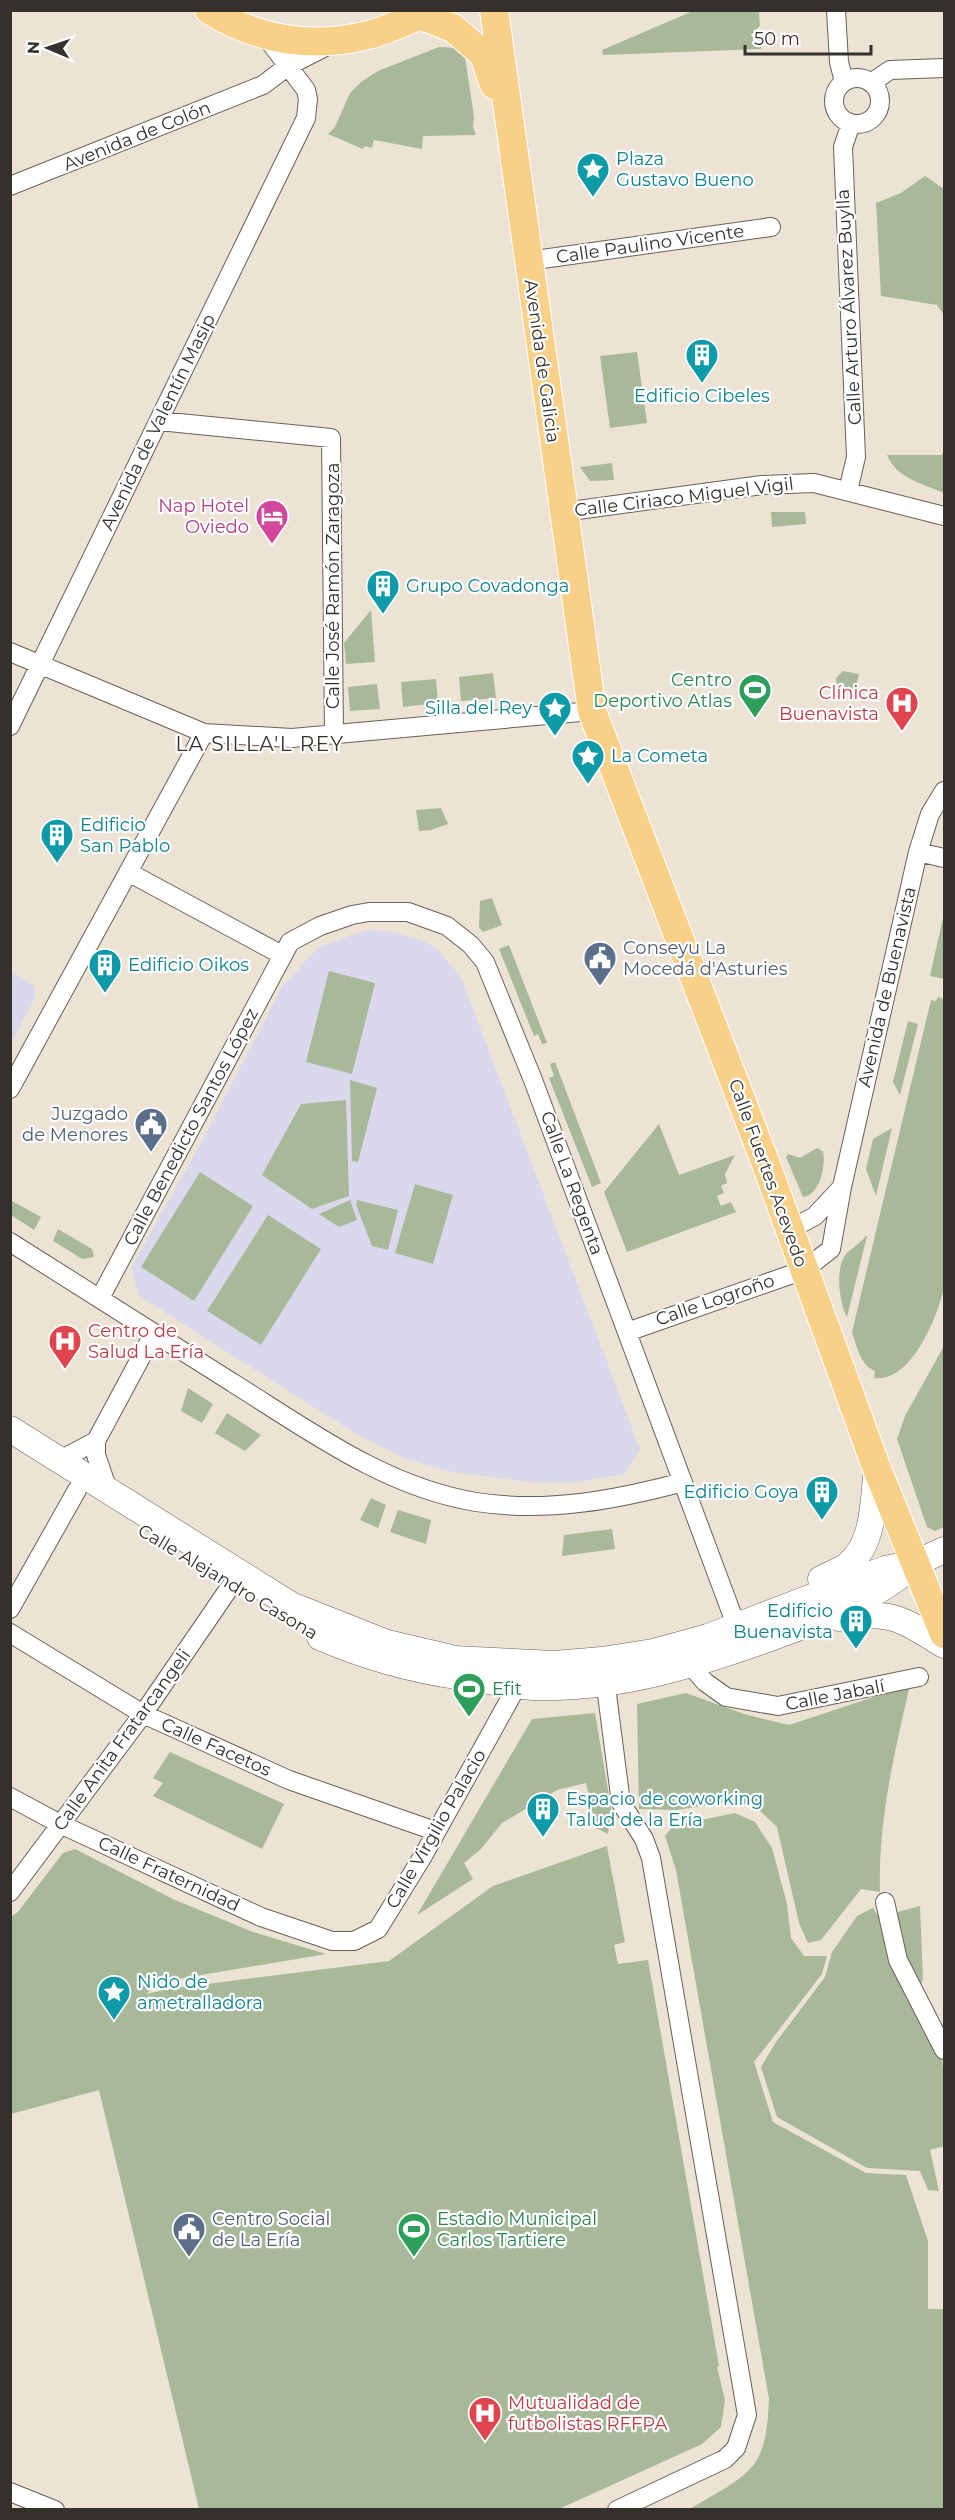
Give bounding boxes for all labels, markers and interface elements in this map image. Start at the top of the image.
north arrow [18,18,78,78]
scale bar [745,18,871,56]
text: 50 m [754,28,800,50]
text: N [24,41,43,54]
street label: Avenida de Colón [60,96,214,176]
place label: Plaza Gustavo Bueno [616,148,754,191]
place icon: Plaza Gustavo Bueno [575,151,611,198]
street label: Calle Arturo Álvarez Buylla [832,188,866,426]
street label: Calle Paulino Vicente [555,220,746,268]
street label: Avenida de Galicia [520,278,564,444]
street label: Avenida de Valentín Masip [96,310,220,534]
building icon: Edificio Cibeles [684,337,720,384]
place label: Edificio Cibeles [634,385,770,407]
street label: Calle José Ramón Zaragoza [322,463,344,709]
street label: Calle Ciriaco Miguel Vigil [573,473,795,521]
place label: Nap Hotel Oviedo [158,495,249,538]
hotel icon: Nap Hotel Oviedo [254,498,290,545]
building icon: Grupo Covadonga [365,568,401,615]
place label: Grupo Covadonga [406,575,569,597]
place label: Centro Deportivo Atlas [593,669,732,712]
sports icon: Centro Deportivo Atlas [737,672,773,719]
place label: Clínica Buenavista [779,682,879,725]
hospital icon: Clínica Buenavista [884,685,920,732]
place icon: Silla del Rey [537,690,573,737]
place label: Silla del Rey [425,697,532,719]
district label: LA SILLA'L REY [175,732,345,756]
place icon: La Cometa [570,738,606,785]
place label: La Cometa [611,745,708,767]
place label: Edificio San Pablo [80,814,170,857]
building icon: Edificio San Pablo [39,817,75,864]
street label: Avenida de Buenavista [853,885,921,1089]
place label: Conseyu La Mocedá d'Asturies [623,937,788,980]
public building icon: Conseyu La Mocedá d'Asturies [582,940,618,987]
building icon: Edificio Oikos [87,947,123,994]
place label: Edificio Oikos [128,954,249,976]
street label: Calle Benedicto Santos López [119,1004,263,1250]
street label: Calle Fuertes Acevedo [724,1076,812,1270]
place label: Juzgado de Menores [22,1103,128,1146]
public building icon: Juzgado de Menores [133,1106,169,1153]
street label: Calle La Regenta [536,1108,608,1258]
street label: Calle Logroño [653,1269,777,1331]
place label: Centro de Salud La Ería [88,1320,204,1363]
hospital icon: Centro de Salud La Ería [47,1323,83,1370]
building icon: Edificio Goya [804,1474,840,1521]
place label: Edificio Goya [683,1481,799,1503]
street label: Calle Alejandro Casona [134,1520,322,1644]
place label: Edificio Buenavista [733,1600,833,1643]
building icon: Edificio Buenavista [838,1603,874,1650]
street label: Calle Anita Fratarcangeli [49,1645,195,1835]
sports icon: Efit [451,1671,487,1718]
street label: Calle Jabalí [784,1674,888,1715]
place label: Efit [492,1678,522,1700]
street label: Calle Facetos [158,1713,275,1781]
street label: Calle Virgilio Palacio [381,1745,491,1913]
place label: Espacio de coworking Talud de la Ería [566,1788,763,1831]
building icon: Espacio de coworking Talud de la Ería [525,1791,561,1838]
street label: Calle Fraternidad [95,1832,243,1916]
place label: Nido de ametralladora [137,1971,263,2014]
place icon: Nido de ametralladora [96,1974,132,2021]
place label: Centro Social de La Ería [212,2208,330,2251]
place label: Estadio Municipal Carlos Tartiere [437,2208,597,2251]
public building icon: Centro Social de La Ería [171,2211,207,2258]
sports icon: Estadio Municipal Carlos Tartiere [396,2211,432,2258]
place label: Mutualidad de futbolistas RFFPA [508,2392,667,2435]
hospital icon: Mutualidad de futbolistas RFFPA [467,2395,503,2442]

